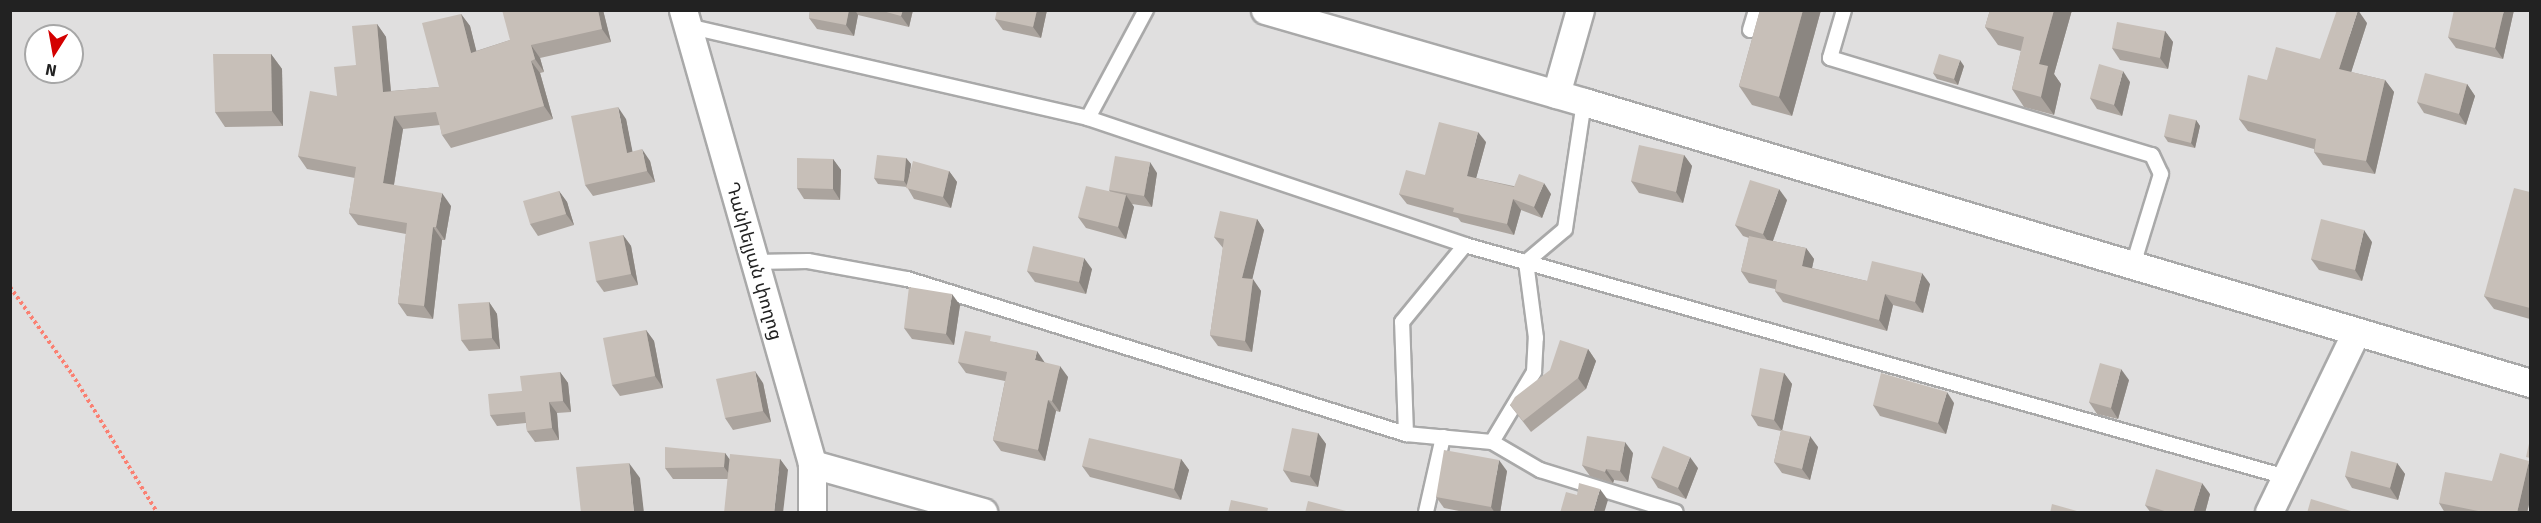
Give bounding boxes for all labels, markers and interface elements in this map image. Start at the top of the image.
north arrow [24,24,84,84]
text: N [44,59,58,81]
street label: Դանիելյան փողոց [721,180,787,342]

